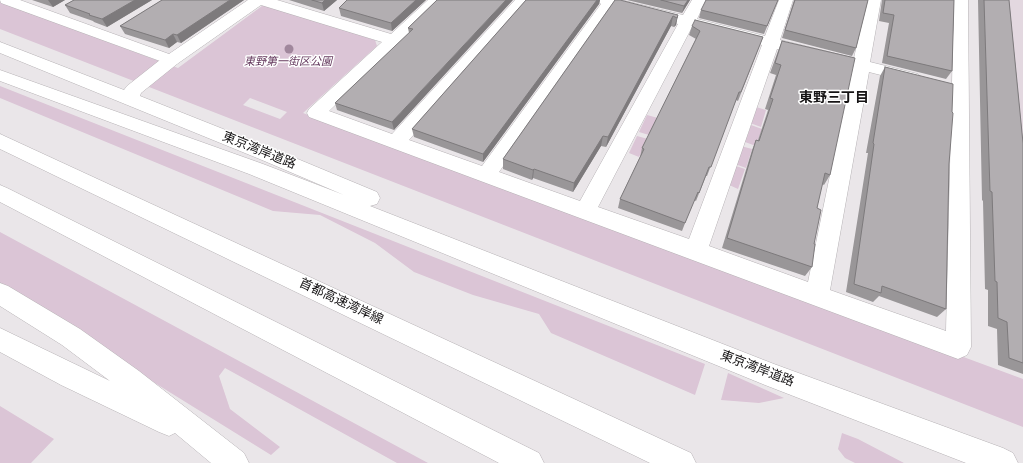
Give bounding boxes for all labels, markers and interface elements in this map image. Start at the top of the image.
park label: 東野第一街区公園 [244,55,332,69]
district label: 東野三丁目 [799,90,869,106]
street label: 東京湾岸道路 [220,129,298,173]
street label: 首都高速湾岸線 [296,276,386,328]
street label: 東京湾岸道路 [718,348,796,390]

